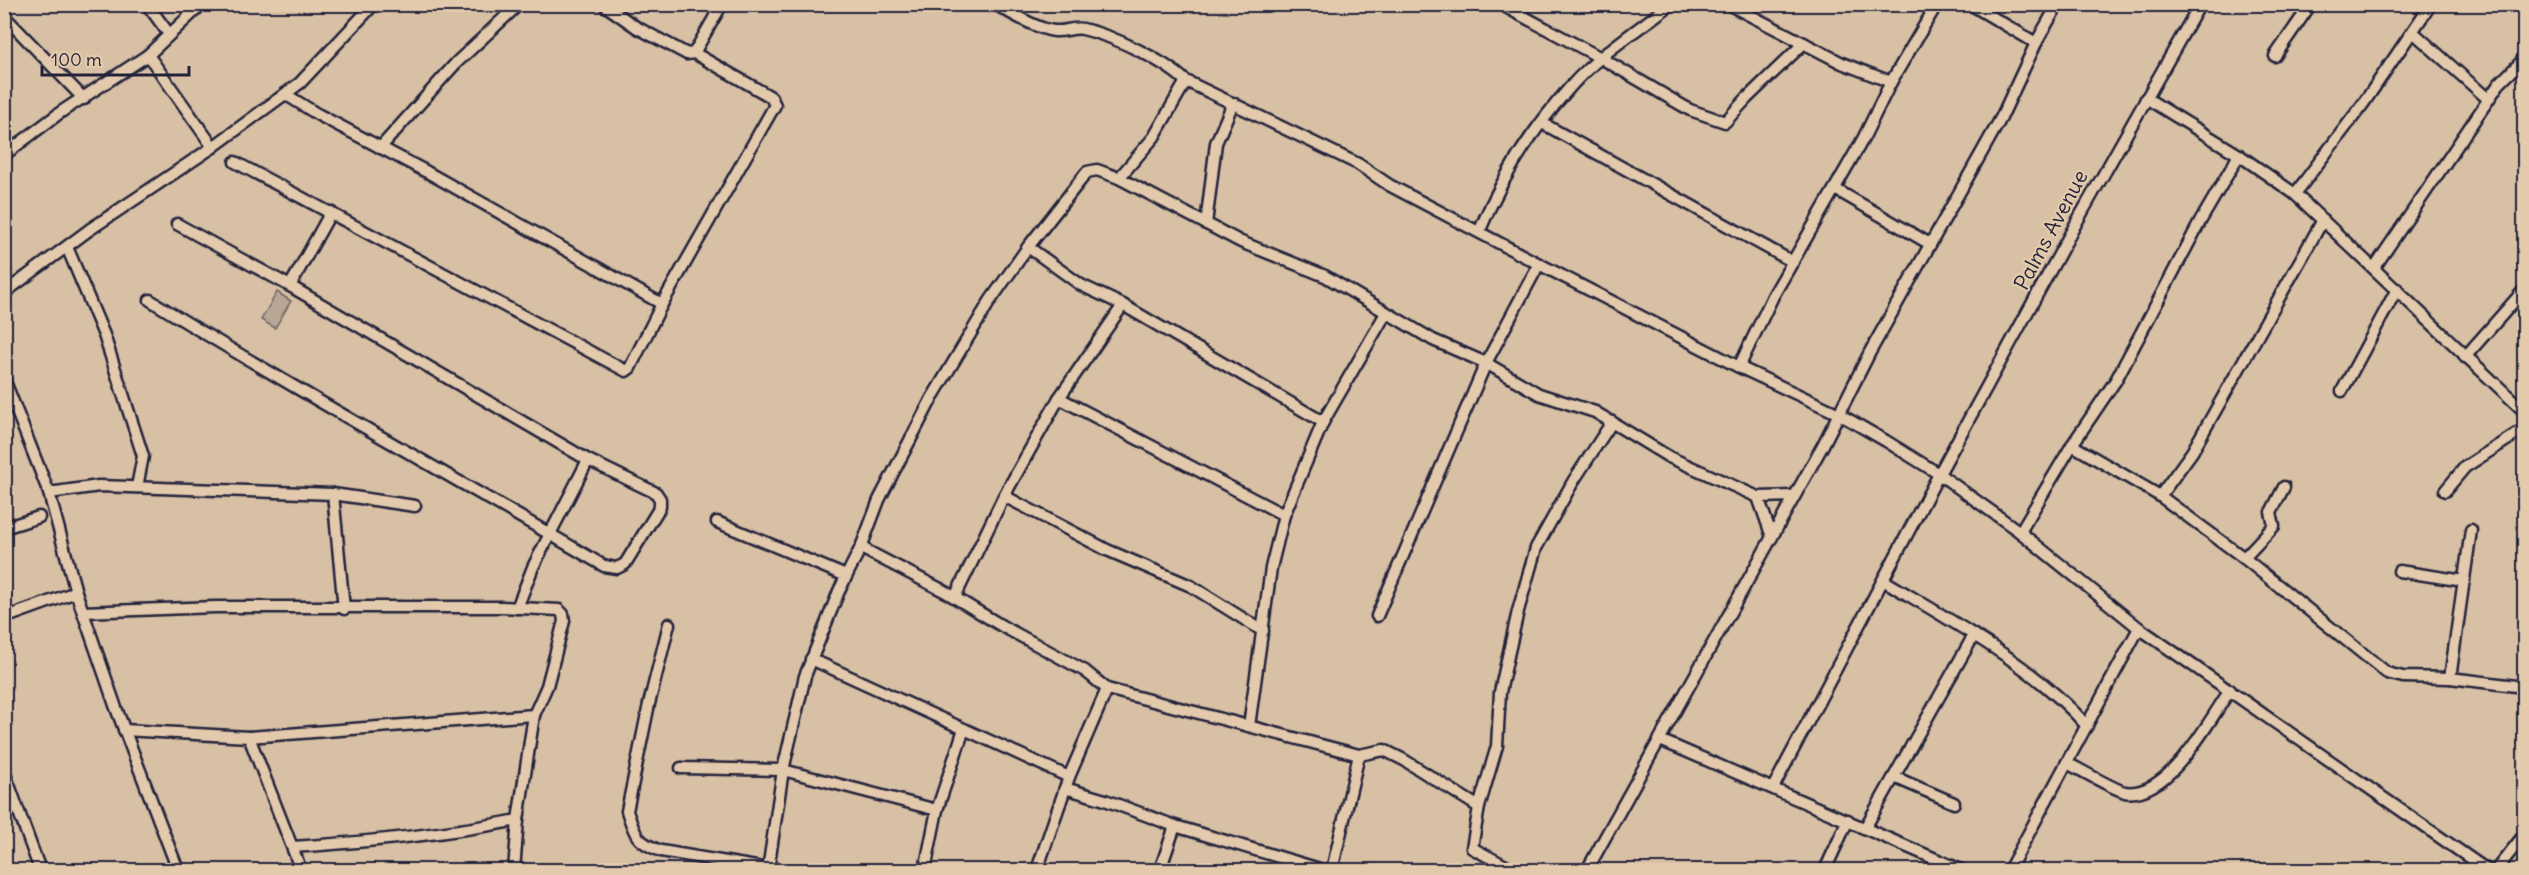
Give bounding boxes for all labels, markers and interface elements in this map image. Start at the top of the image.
scale bar [42,39,189,77]
text: 100 m [51,48,102,71]
street label: Palms Avenue [2008,165,2094,294]

